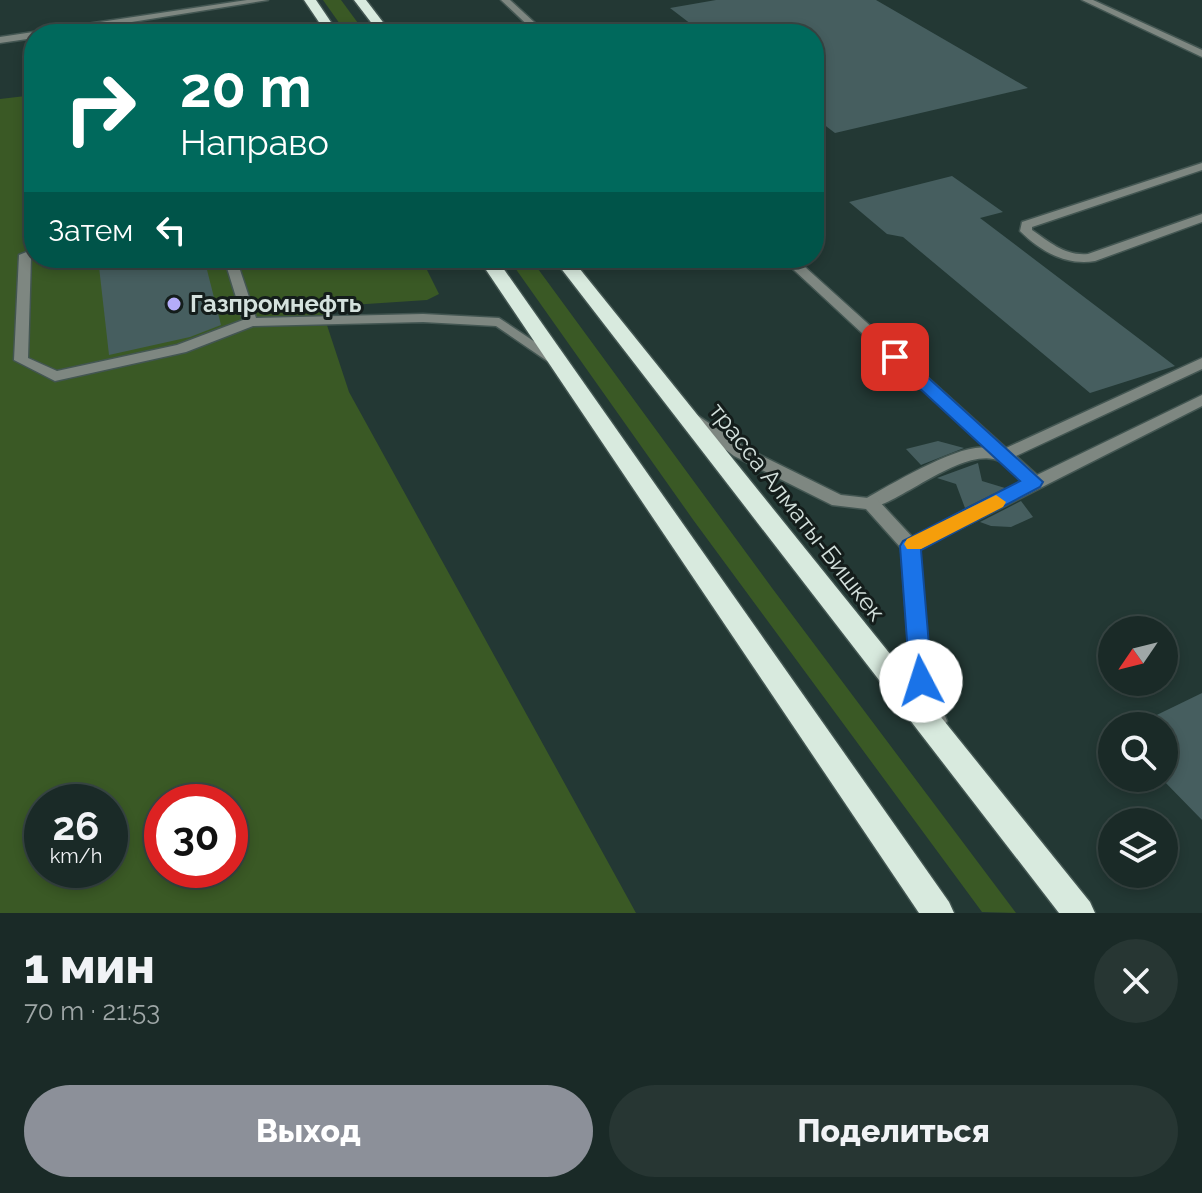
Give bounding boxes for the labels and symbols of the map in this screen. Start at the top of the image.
place label: Газпромнефть [190,289,362,318]
marker: Газпромнефть [165,295,183,313]
pin [861,323,929,391]
street label: трасса Алматы-Бишкек [703,397,892,627]
north arrow [1098,616,1178,696]
position arrow [879,639,963,723]
speed limit sign: 30 [144,784,248,888]

